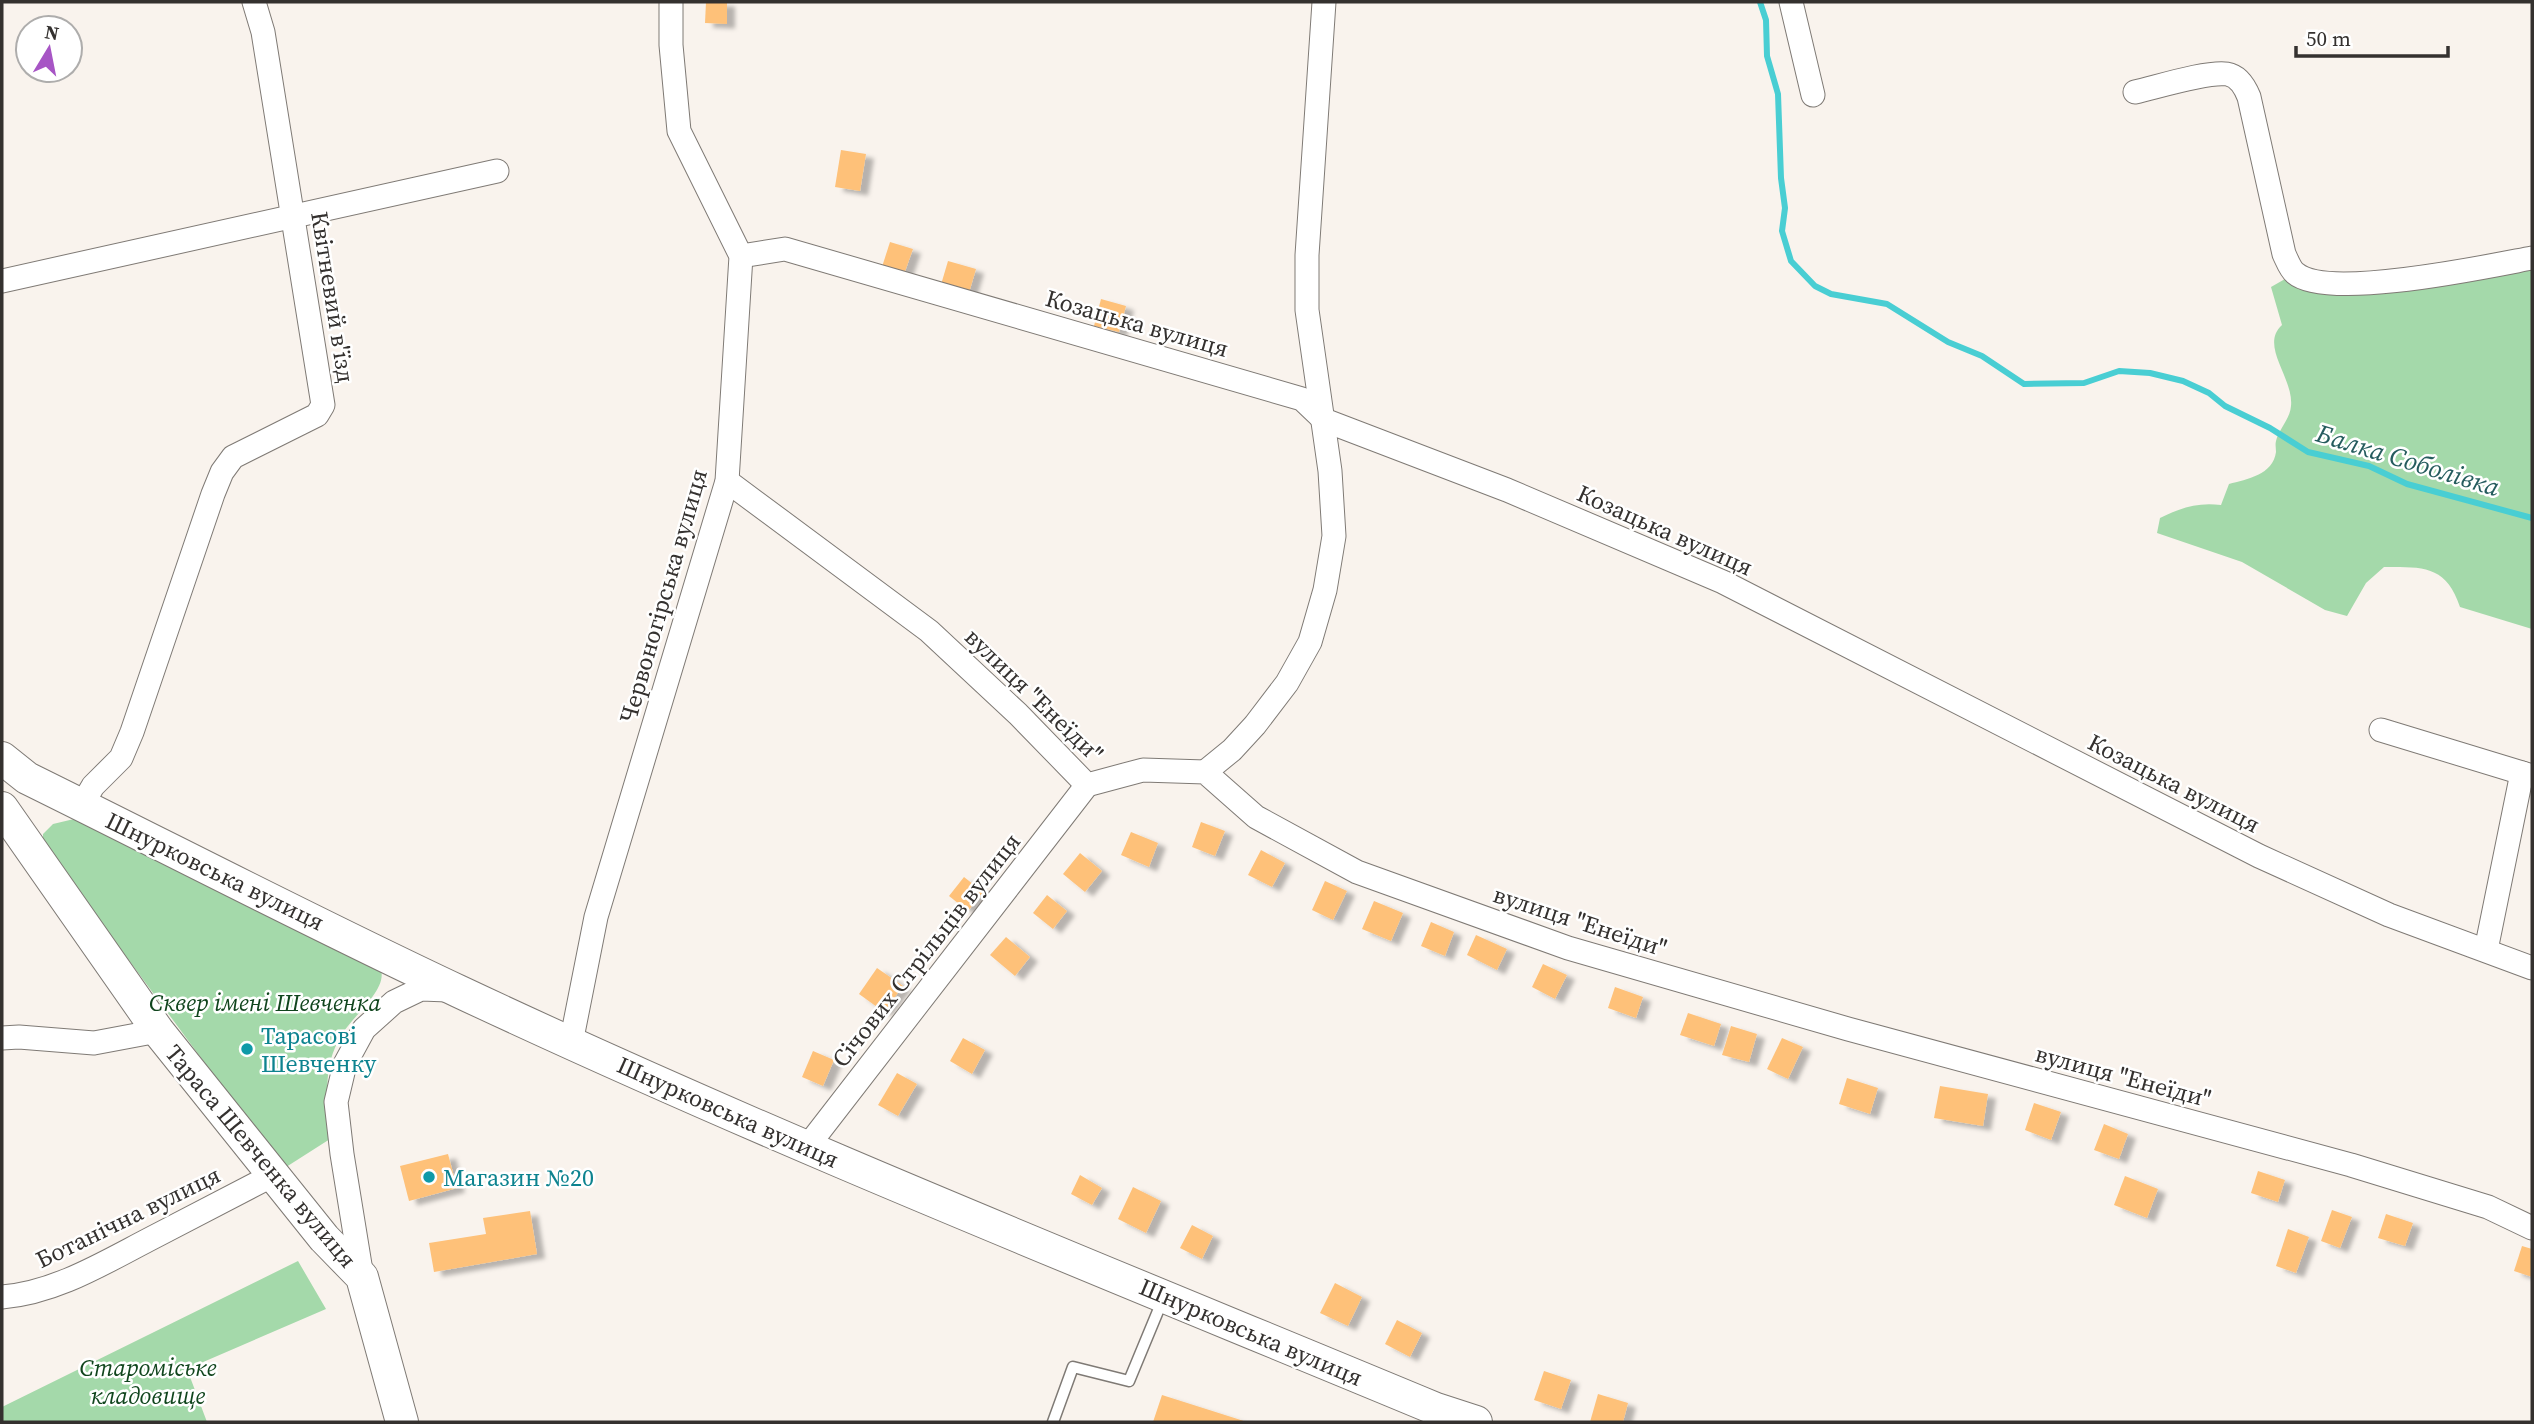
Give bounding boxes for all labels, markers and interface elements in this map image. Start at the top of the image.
north arrow [14,14,84,84]
scale bar [2296,14,2448,58]
text: N [43,18,61,46]
text: 50 m [2306,24,2351,53]
street label: Квітневий в'їзд [303,209,363,385]
street label: Козацька вулиця [1042,281,1232,365]
water label: Балка Соболівка [2311,415,2505,505]
street label: Червоногірська вулиця [611,465,715,727]
street label: Козацька вулиця [1572,477,1758,583]
street label: вулиця "Енеїди" [958,620,1110,770]
street label: Козацька вулиця [2082,725,2266,841]
street label: Шнурковська вулиця [100,804,330,938]
street label: Січових Стрільців вулиця [824,826,1028,1074]
street label: вулиця "Енеїди" [1489,877,1671,965]
park label: Сквер імені Шевченка [149,986,381,1019]
place label: Тарасові Шевченку [261,1019,377,1080]
street label: Тараса Шевченка вулиця [158,1037,364,1275]
street label: вулиця "Енеїди" [2032,1037,2214,1115]
marker: Тарасові Шевченку [239,1041,255,1057]
street label: Шнурковська вулиця [612,1048,844,1176]
street label: Ботанічна вулиця [30,1158,226,1276]
place label: Магазин №20 [443,1161,594,1194]
marker: Магазин №20 [421,1169,437,1185]
street label: Шнурковська вулиця [1134,1270,1368,1394]
park label: Староміське кладовище [80,1351,217,1412]

